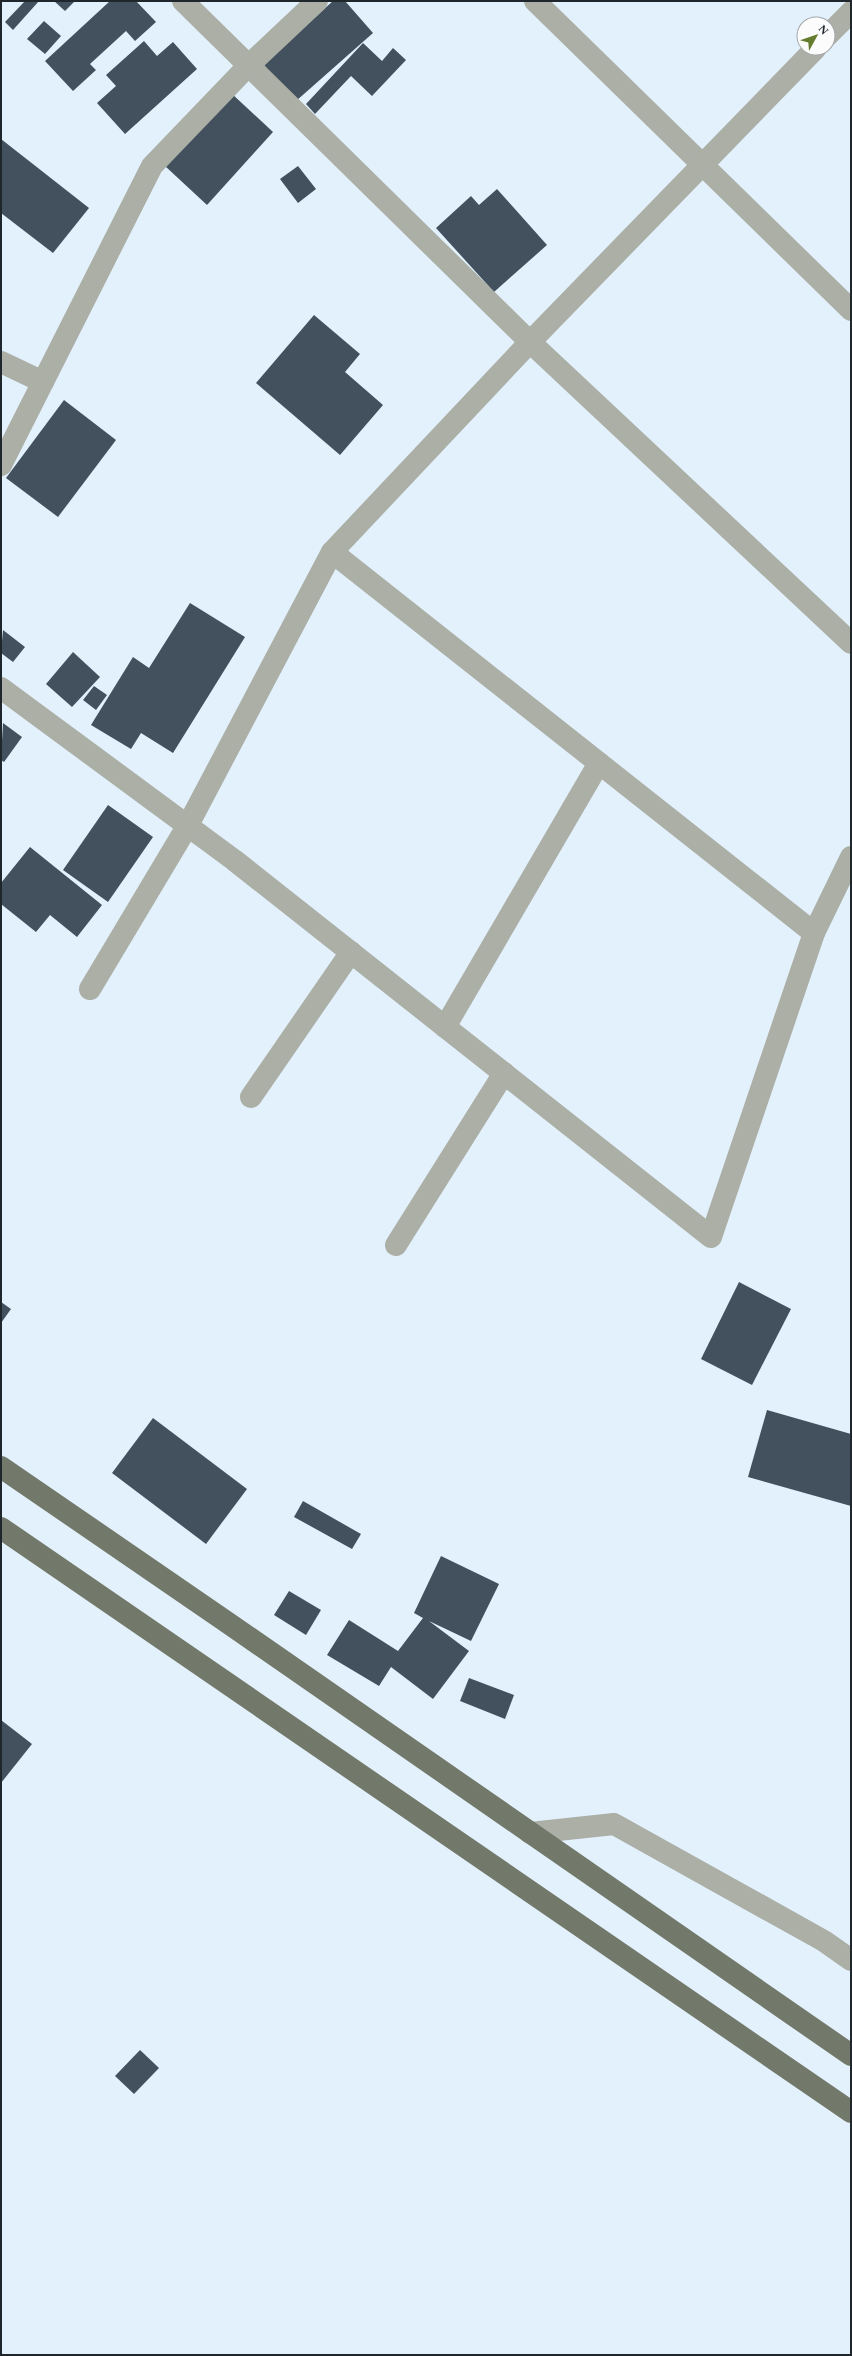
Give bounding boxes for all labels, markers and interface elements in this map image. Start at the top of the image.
north arrow [796,16,836,56]
text: N [814,21,833,39]

